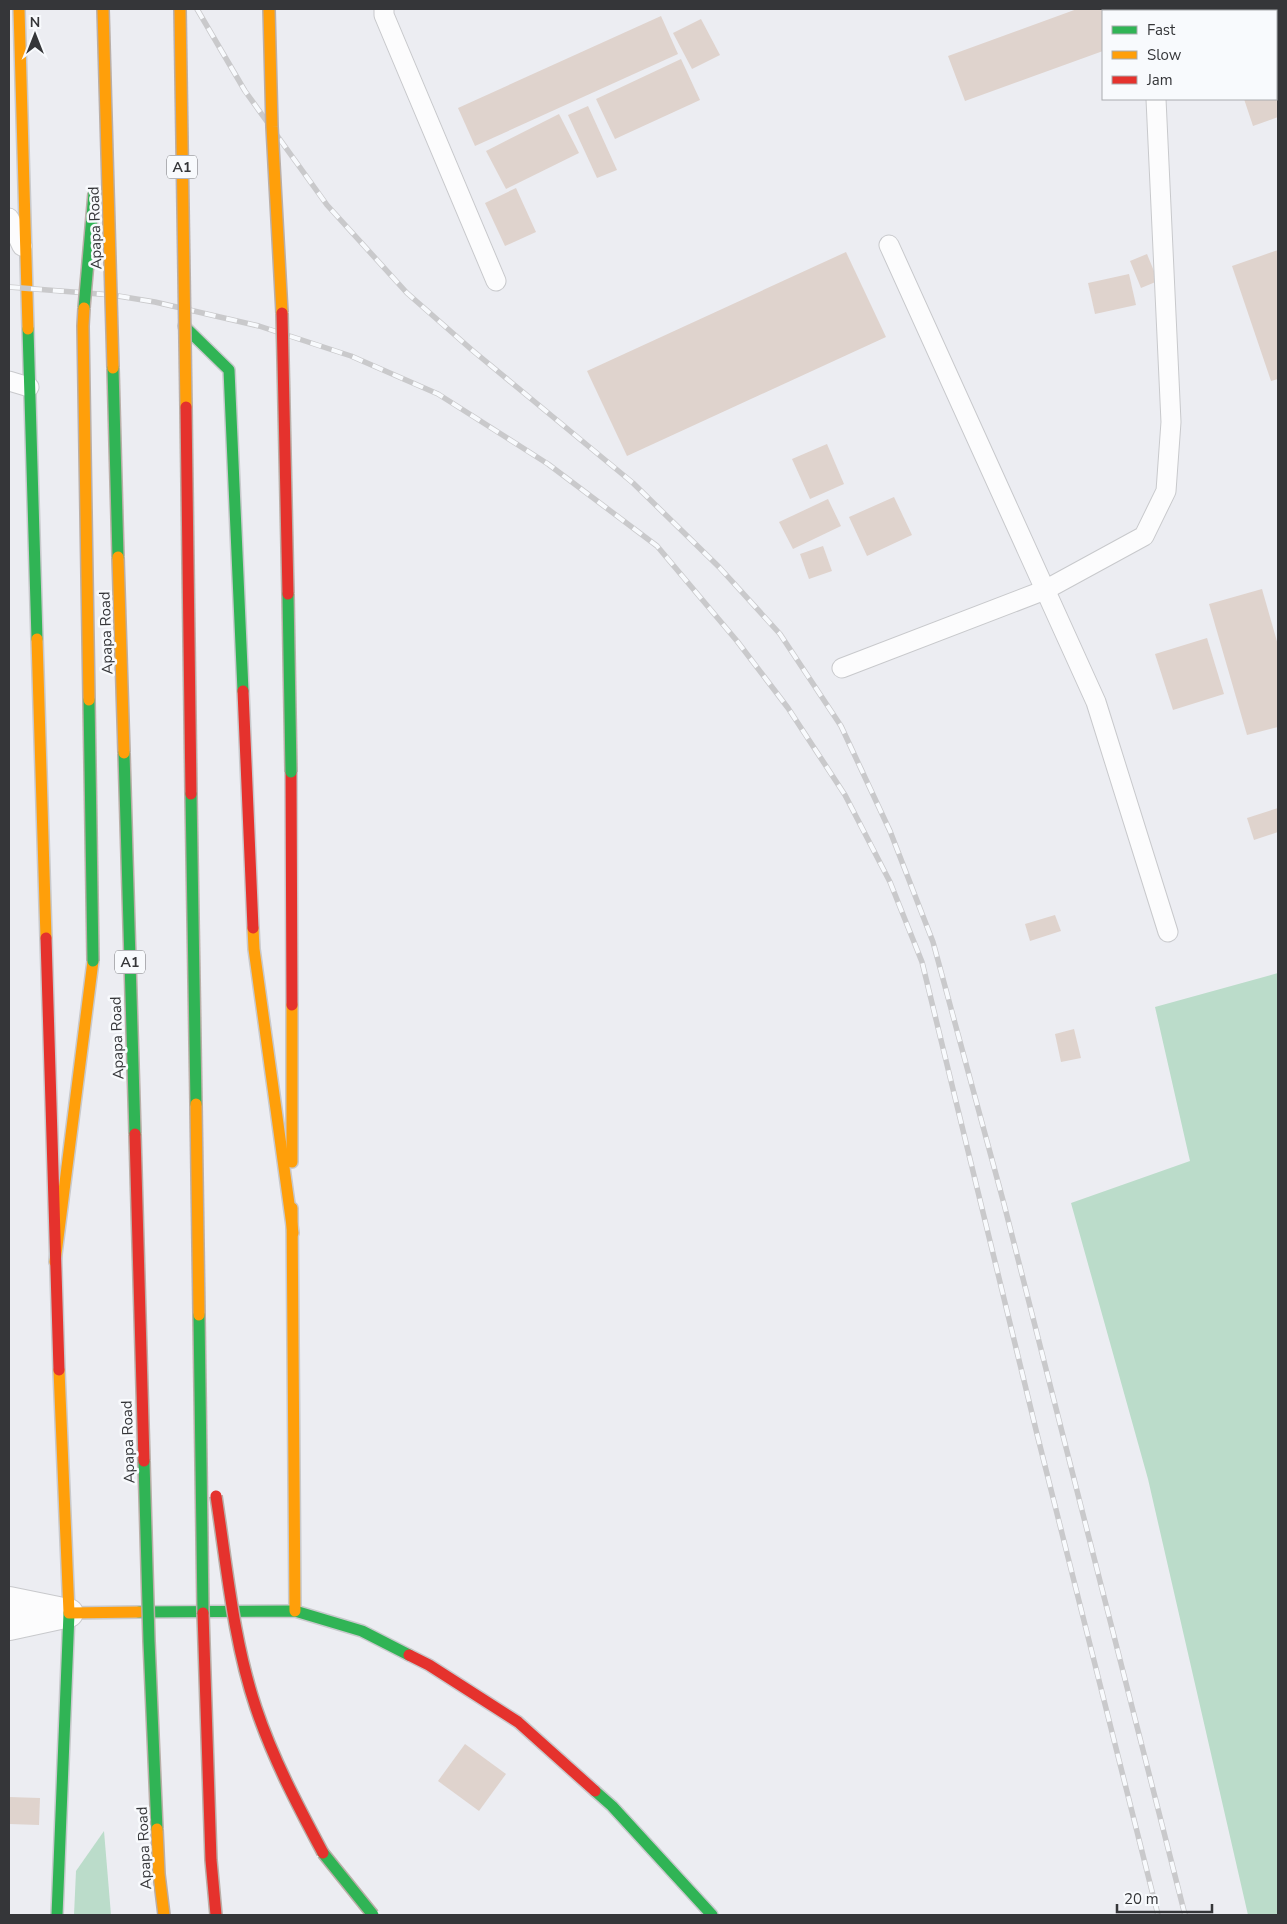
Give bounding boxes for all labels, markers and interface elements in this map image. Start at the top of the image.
north arrow [10,10,60,60]
legend [1102,10,1277,100]
text: N [30,13,40,32]
text: Fast [1147,20,1176,40]
text: Slow [1147,45,1182,65]
text: Jam [1146,70,1173,90]
road number: A1 [167,156,197,178]
street label: Apapa Road [84,186,106,270]
street label: Apapa Road [95,591,117,675]
road number: A1 [115,950,145,974]
street label: Apapa Road [106,996,128,1080]
street label: Apapa Road [117,1400,139,1484]
street label: Apapa Road [132,1806,156,1890]
scale bar [1117,1882,1212,1914]
text: 20 m [1124,1889,1159,1909]

